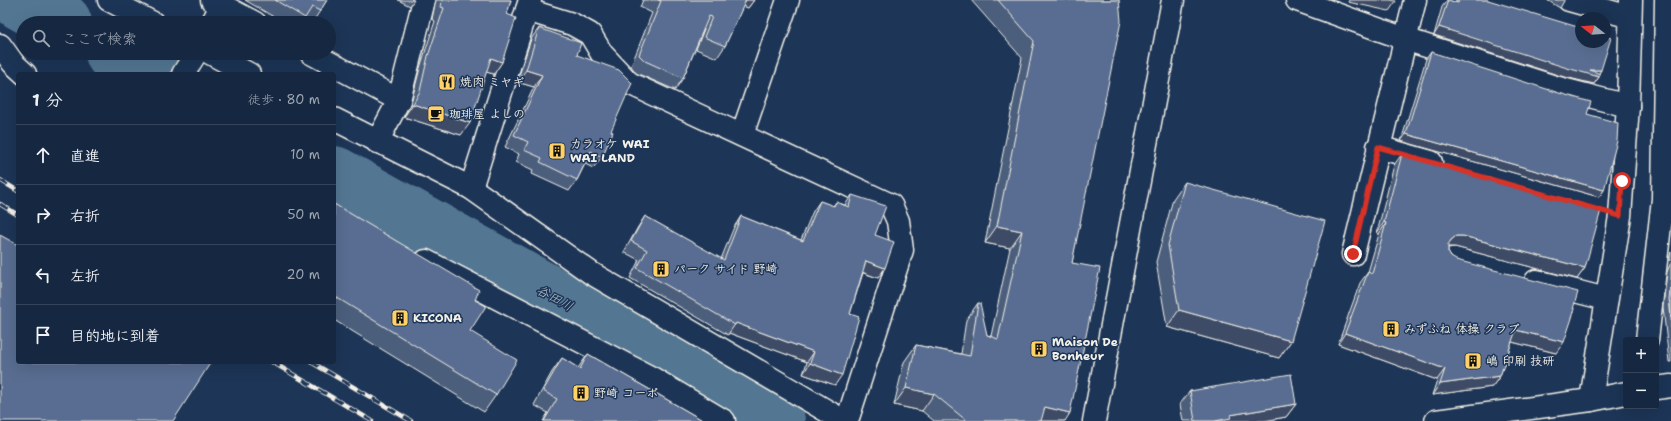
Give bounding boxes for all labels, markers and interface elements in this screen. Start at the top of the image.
north arrow [1575,12,1611,48]
search box [16,16,336,60]
icon: search [30,27,52,49]
text: ここで検索 [62,29,137,49]
restaurant icon: 焼肉 ミヤギ [437,72,457,92]
place label: 焼肉 ミヤギ [460,74,524,90]
text: 1 分 [32,89,63,111]
text: 徒歩 · 80 m [248,91,320,108]
cafe icon: 珈琲屋 よしの [426,104,446,124]
place label: 珈琲屋 よしの [449,106,525,122]
place label: カラオケ WAI WAI LAND [570,136,650,166]
building icon: カラオケ WAI WAI LAND [547,141,567,161]
icon: ahead [32,144,54,166]
text: 直進 [70,146,100,166]
text: 10 m [290,146,320,163]
route start [1613,172,1631,190]
icon: right [32,204,54,226]
text: 右折 [70,206,100,226]
text: 50 m [287,206,320,223]
route end [1344,245,1362,263]
building icon: パーク サイド 野崎 [651,259,671,279]
place label: パーク サイド 野崎 [674,261,778,277]
icon: left [32,264,54,286]
text: 左折 [70,266,100,286]
text: 20 m [287,266,320,283]
water label: 谷田川 [534,281,576,315]
building icon: KICONA [390,308,410,328]
place label: KICONA [413,310,462,326]
building icon: みずふね 体操 クラブ [1381,319,1401,339]
place label: みずふね 体操 クラブ [1404,321,1520,337]
icon: arrive [32,324,54,346]
text: 目的地に到着 [70,326,160,346]
place label: Maison De Bonheur [1052,334,1118,364]
map controls [1623,337,1659,409]
button: + [1623,337,1659,373]
building icon: Maison De Bonheur [1029,339,1049,359]
building icon: 嶋 印刷 技研 [1463,351,1483,371]
place label: 嶋 印刷 技研 [1486,353,1554,369]
button: − [1623,373,1659,409]
building icon: 野崎 コーポ [571,383,591,403]
place label: 野崎 コーポ [594,385,658,401]

